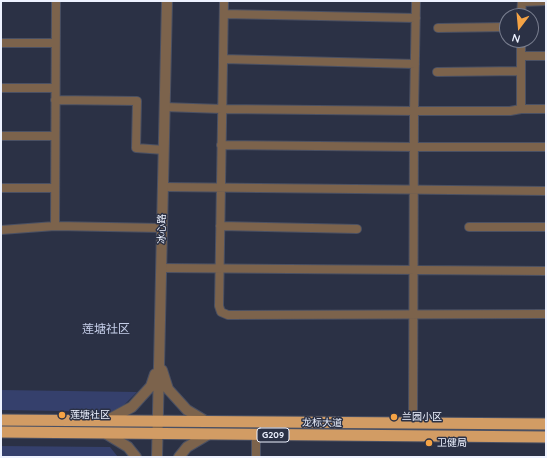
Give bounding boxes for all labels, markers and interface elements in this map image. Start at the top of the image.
north arrow [499,8,539,48]
text: N [510,31,522,46]
street label: 冰心路 [156,214,168,244]
district label: 莲塘社区 [82,322,130,336]
place label: 莲塘社区 [70,409,110,421]
marker: 莲塘社区 [57,410,67,420]
place label: 兰园小区 [402,411,442,423]
marker: 兰园小区 [389,412,399,422]
street label: 龙标大道 [302,417,342,429]
road number: G209 [257,428,289,442]
place label: 卫健局 [437,437,467,449]
marker: 卫健局 [424,438,434,448]

